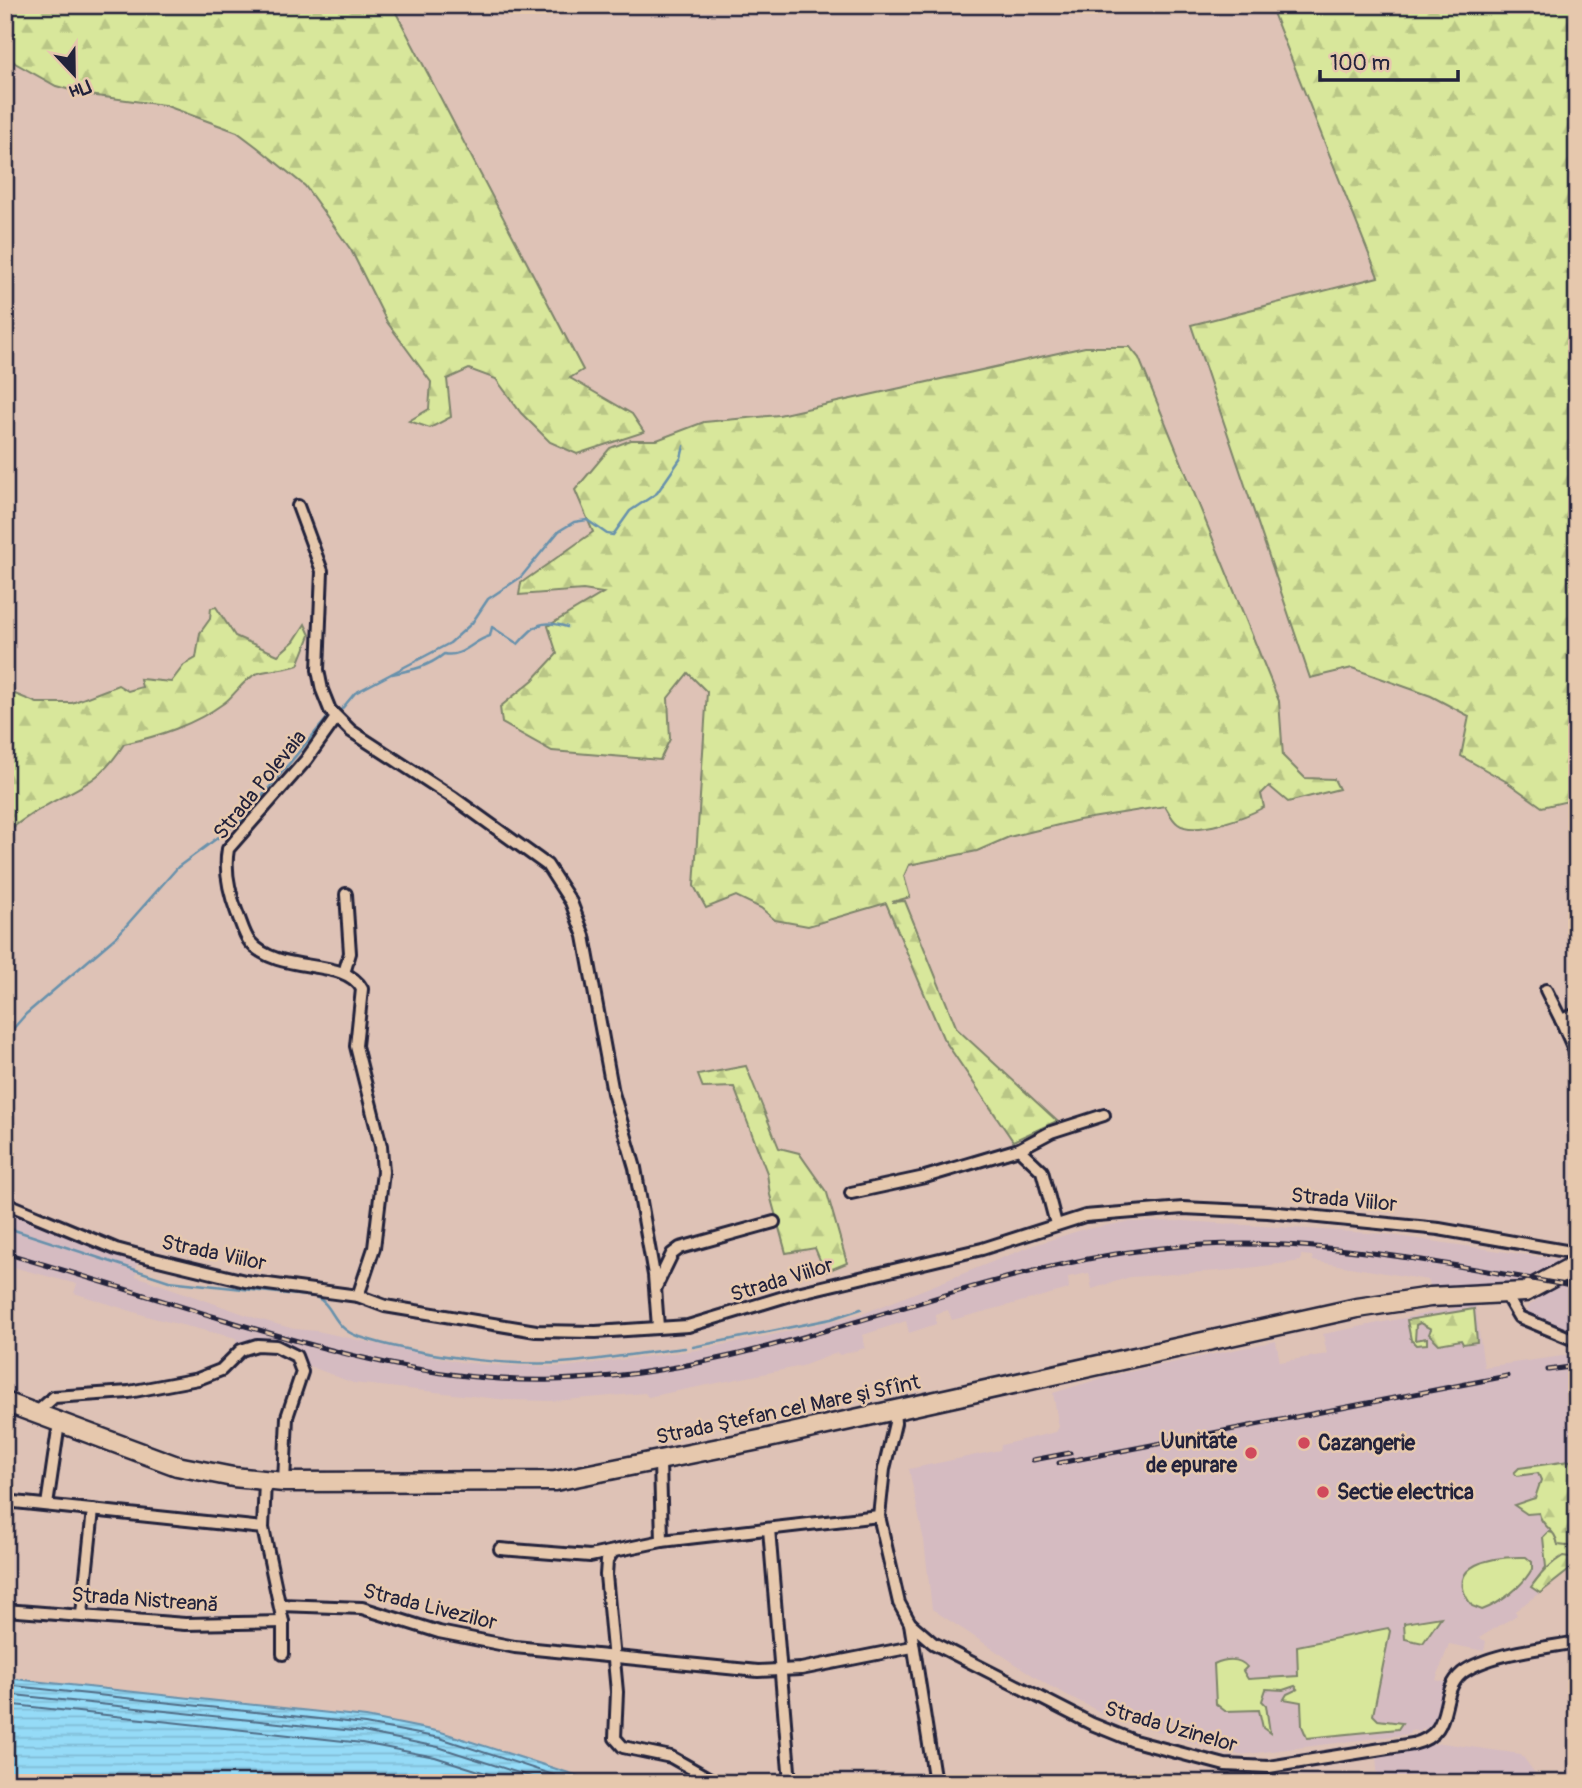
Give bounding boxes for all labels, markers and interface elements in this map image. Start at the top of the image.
north arrow [38,38,108,108]
scale bar [1320,38,1458,82]
text: 100 m [1330,50,1390,77]
text: Пн [66,74,94,104]
street label: Strada Polevaia [207,725,313,845]
street label: Strada Viilor [1290,1182,1399,1218]
street label: Strada Viilor [159,1229,269,1277]
street label: Strada Viilor [727,1251,837,1308]
street label: Strada Ştefan cel Mare şi Sfînt [653,1369,923,1451]
place label: Uunitate de epurare [1146,1428,1238,1479]
place label: Cazangerie [1318,1430,1416,1457]
marker: Cazangerie [1296,1435,1312,1451]
marker: Uunitate de epurare [1243,1445,1259,1461]
place label: Sectie electrica [1337,1479,1474,1506]
marker: Sectie electrica [1315,1484,1331,1500]
street label: Strada Livezilor [360,1577,500,1637]
street label: Strada Nistreană [70,1581,220,1619]
street label: Strada Uzinelor [1101,1695,1241,1759]

